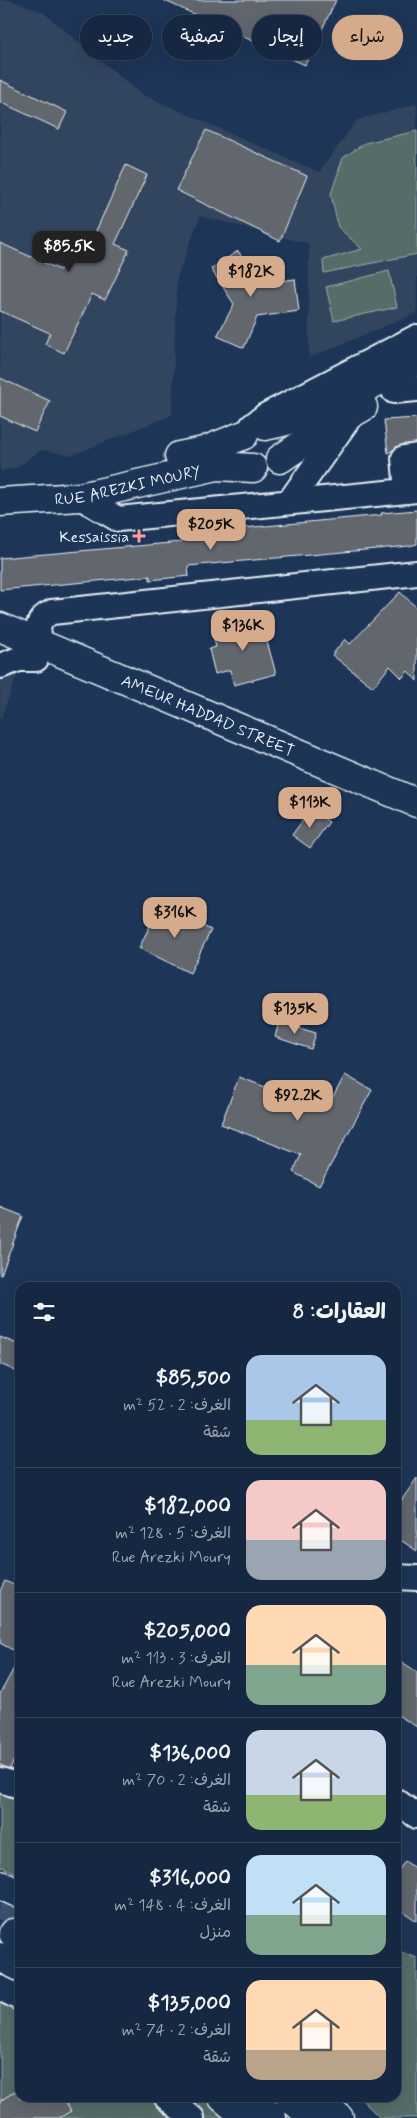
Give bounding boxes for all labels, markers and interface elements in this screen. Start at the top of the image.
chip: جديد [80,15,152,60]
chip: تصفية [162,15,242,60]
chip: إيجار [252,15,322,60]
chip: شراء [332,15,403,60]
pin: $85.5K [28,230,110,273]
text: $85.5K [43,236,95,257]
pin: $182K [216,256,286,298]
text: $182K [228,261,274,282]
street label: RUE AREZKI MOURY [54,461,203,511]
pin: $205K [176,508,246,551]
text: $205K [188,514,234,535]
place label: Kessaissia [59,527,129,548]
marker: Kessaissia [133,530,145,542]
pin: $136K [208,610,278,652]
text: $136K [222,615,264,636]
street label: AMEUR HADDAD STREET [118,670,297,762]
pin: $113K [275,786,345,829]
text: $113K [289,792,331,813]
pin: $316K [140,896,210,939]
text: $316K [154,902,196,923]
pin: $135K [260,992,330,1035]
text: $135K [273,998,317,1019]
pin: $92.2K [257,1080,339,1122]
text: $92.2K [274,1085,322,1106]
icon: filters [30,1298,58,1326]
text: العقارات: 8 [293,1298,386,1326]
text: $85,500 [156,1364,231,1392]
icon: home [286,1375,346,1435]
text: الغرف: 2 · 52 m² [123,1395,231,1416]
text: شقة [203,1422,231,1443]
text: $182,000 [144,1492,231,1520]
icon: home [286,1500,346,1560]
text: الغرف: 5 · 128 m² [115,1523,231,1544]
text: Rue Arezki Moury [112,1547,231,1568]
text: $205,000 [144,1617,231,1645]
icon: home [286,1625,346,1685]
text: الغرف: 3 · 113 m² [121,1648,231,1669]
text: Rue Arezki Moury [112,1672,231,1693]
text: $136,000 [150,1739,231,1767]
icon: home [286,1750,346,1810]
text: الغرف: 2 · 70 m² [122,1770,231,1791]
text: شقة [203,1797,231,1818]
text: $316,000 [149,1864,231,1892]
icon: home [286,1875,346,1935]
text: الغرف: 4 · 148 m² [114,1895,231,1916]
text: منزل [199,1922,231,1943]
text: $135,000 [148,1989,231,2017]
icon: home [286,2000,346,2060]
text: الغرف: 2 · 74 m² [122,2020,231,2041]
text: شقة [203,2047,231,2068]

